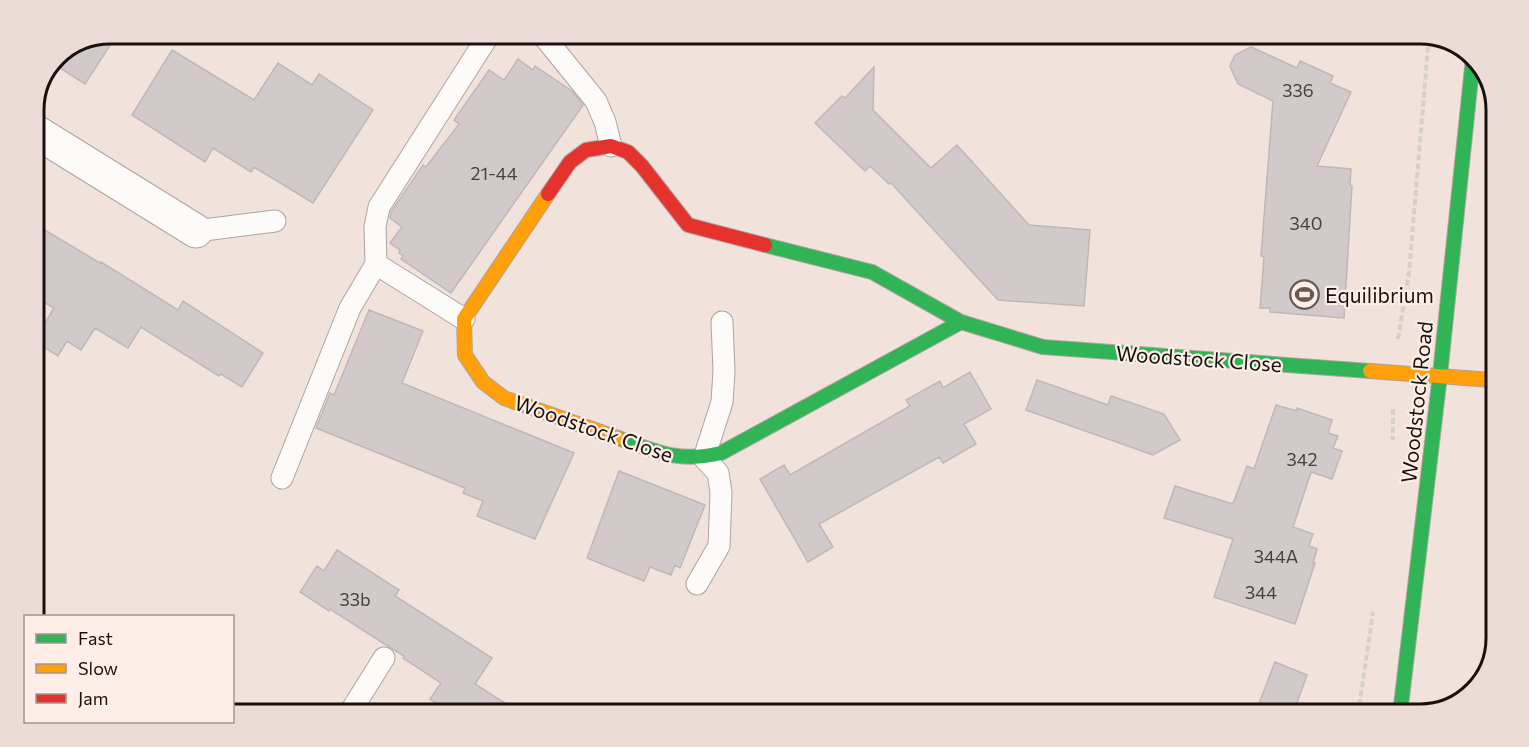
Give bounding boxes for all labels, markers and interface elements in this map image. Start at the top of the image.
house number: 336 [1282,79,1314,101]
house number: 21-44 [471,162,518,184]
house number: 340 [1290,212,1322,234]
sports icon: Equilibrium [1288,278,1320,310]
place label: Equilibrium [1325,282,1434,307]
street label: Woodstock Road [1395,320,1437,484]
street label: Woodstock Close [1115,340,1283,376]
street label: Woodstock Close [511,389,677,467]
house number: 342 [1287,448,1317,470]
house number: 344A [1254,545,1298,567]
house number: 344 [1245,581,1277,603]
house number: 33b [339,588,371,610]
legend [24,615,234,723]
text: Fast [78,627,113,649]
text: Slow [78,657,118,679]
text: Jam [78,687,108,709]

